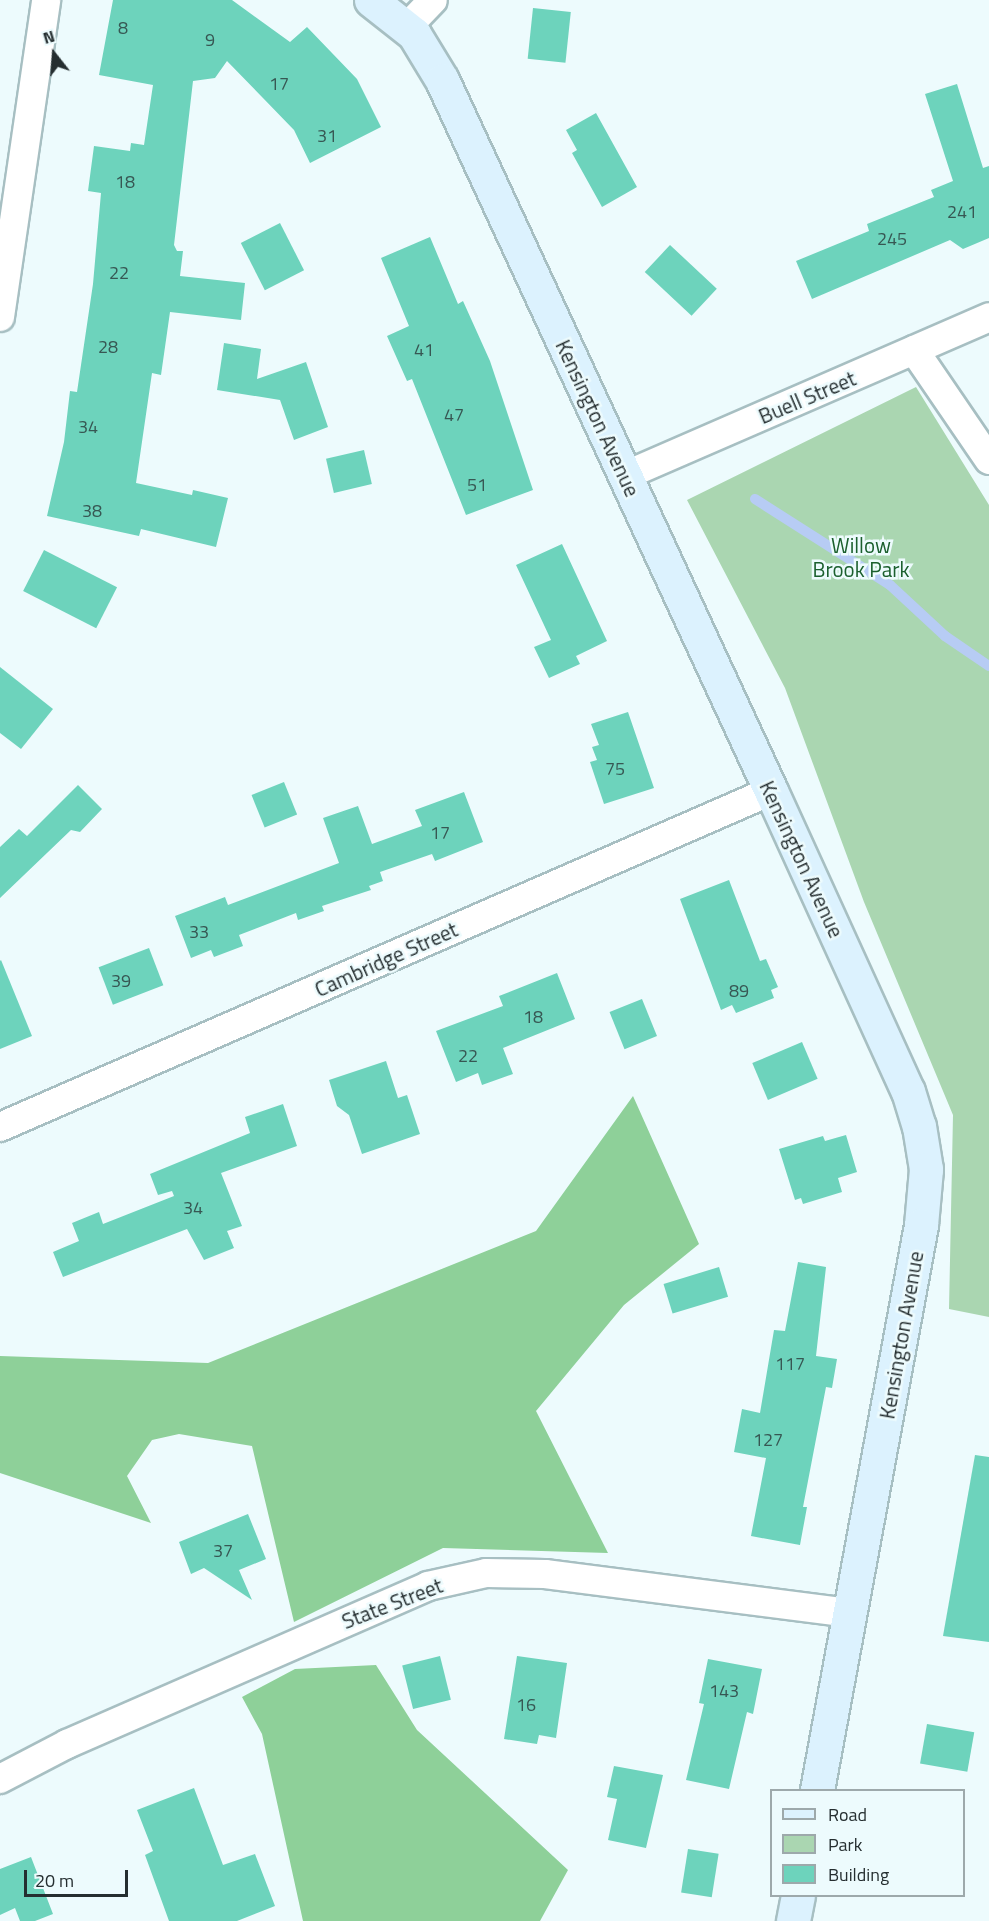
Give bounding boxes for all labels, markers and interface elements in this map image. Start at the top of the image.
house number: 8 [118,17,128,39]
north arrow [24,24,84,84]
text: N [40,24,58,50]
house number: 9 [205,29,215,51]
house number: 17 [269,73,289,95]
house number: 31 [317,125,337,147]
house number: 18 [115,171,135,193]
house number: 241 [947,201,977,223]
house number: 245 [877,228,907,250]
house number: 22 [109,262,129,284]
house number: 28 [98,336,118,358]
street label: Kensington Avenue [551,336,645,500]
house number: 41 [414,339,434,361]
street label: Buell Street [755,365,859,429]
house number: 47 [444,404,464,426]
house number: 34 [78,416,98,438]
house number: 51 [467,474,487,496]
house number: 38 [82,500,102,522]
park label: Willow Brook Park [812,532,910,582]
house number: 75 [605,758,625,780]
street label: Kensington Avenue [755,777,849,941]
house number: 17 [430,822,450,844]
street label: Cambridge Street [311,916,461,1002]
house number: 33 [189,921,209,943]
house number: 39 [111,970,131,992]
house number: 89 [729,980,749,1002]
house number: 18 [523,1006,543,1028]
house number: 22 [458,1045,478,1067]
house number: 34 [183,1197,203,1219]
street label: Kensington Avenue [874,1249,928,1421]
house number: 117 [775,1353,805,1375]
house number: 127 [753,1429,783,1451]
house number: 37 [213,1540,233,1562]
street label: State Street [338,1572,446,1634]
house number: 143 [709,1680,739,1702]
house number: 16 [516,1694,536,1716]
legend [770,1789,965,1897]
text: Road [828,1801,867,1828]
text: Park [828,1831,862,1858]
scale bar [27,1858,130,1896]
text: Building [828,1861,889,1888]
text: 20 m [35,1867,74,1894]

